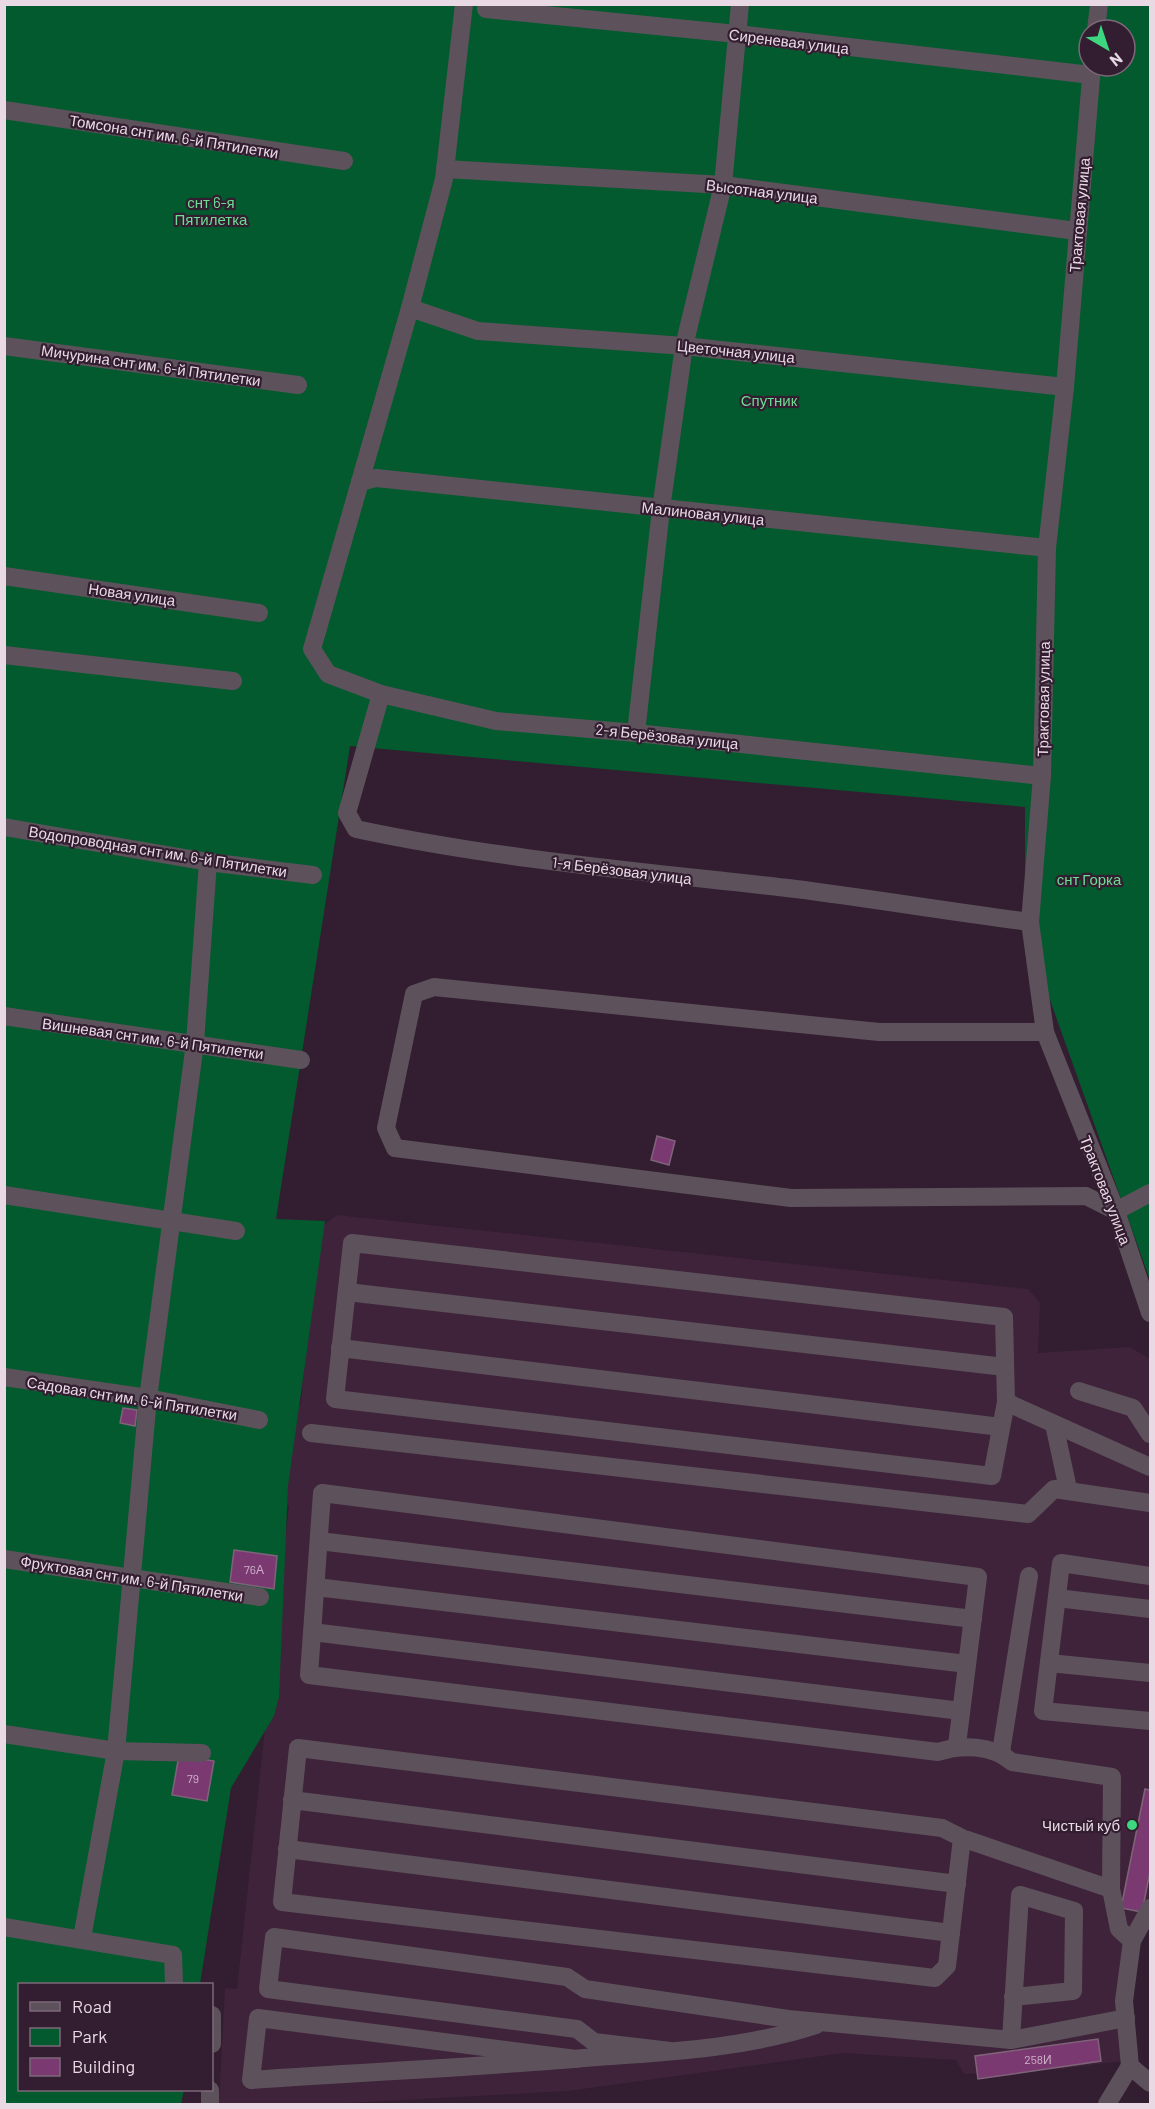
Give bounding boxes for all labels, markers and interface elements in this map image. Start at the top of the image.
north arrow [1077,18,1137,78]
street label: Сиреневая улица [728,25,851,57]
text: N [1107,49,1127,71]
street label: Томсона снт им. 6-й Пятилетки [68,111,280,161]
street label: Трактовая улица [1065,156,1093,273]
street label: Высотная улица [705,175,819,207]
park label: снт 6-я Пятилетка [175,193,248,228]
street label: Цветочная улица [676,336,796,366]
street label: Мичурина снт им. 6-й Пятилетки [40,341,262,389]
park label: Спутник [741,391,798,409]
street label: Малиновая улица [641,498,766,528]
street label: Новая улица [87,579,177,609]
street label: Трактовая улица [1033,641,1053,757]
street label: 2-я Берёзовая улица [595,720,740,753]
street label: Водопроводная снт им. 6-й Пятилетки [28,822,288,880]
street label: 1-я Берёзовая улица [551,852,694,888]
park label: снт Горка [1057,870,1122,888]
street label: Вишневая снт им. 6-й Пятилетки [41,1014,265,1062]
street label: Трактовая улица [1077,1133,1135,1248]
street label: Садовая снт им. 6-й Пятилетки [26,1372,238,1424]
street label: Фруктовая снт им. 6-й Пятилетки [19,1551,245,1605]
house number: 76А [244,1562,264,1576]
house number: 79 [187,1771,199,1785]
place label: Чистый куб [1042,1816,1120,1834]
marker: Чистый куб [1125,1818,1139,1832]
legend [18,1983,213,2091]
text: Road [72,1995,112,2017]
text: Park [72,2025,107,2047]
house number: 258И [1024,2052,1052,2066]
text: Building [72,2055,135,2077]

